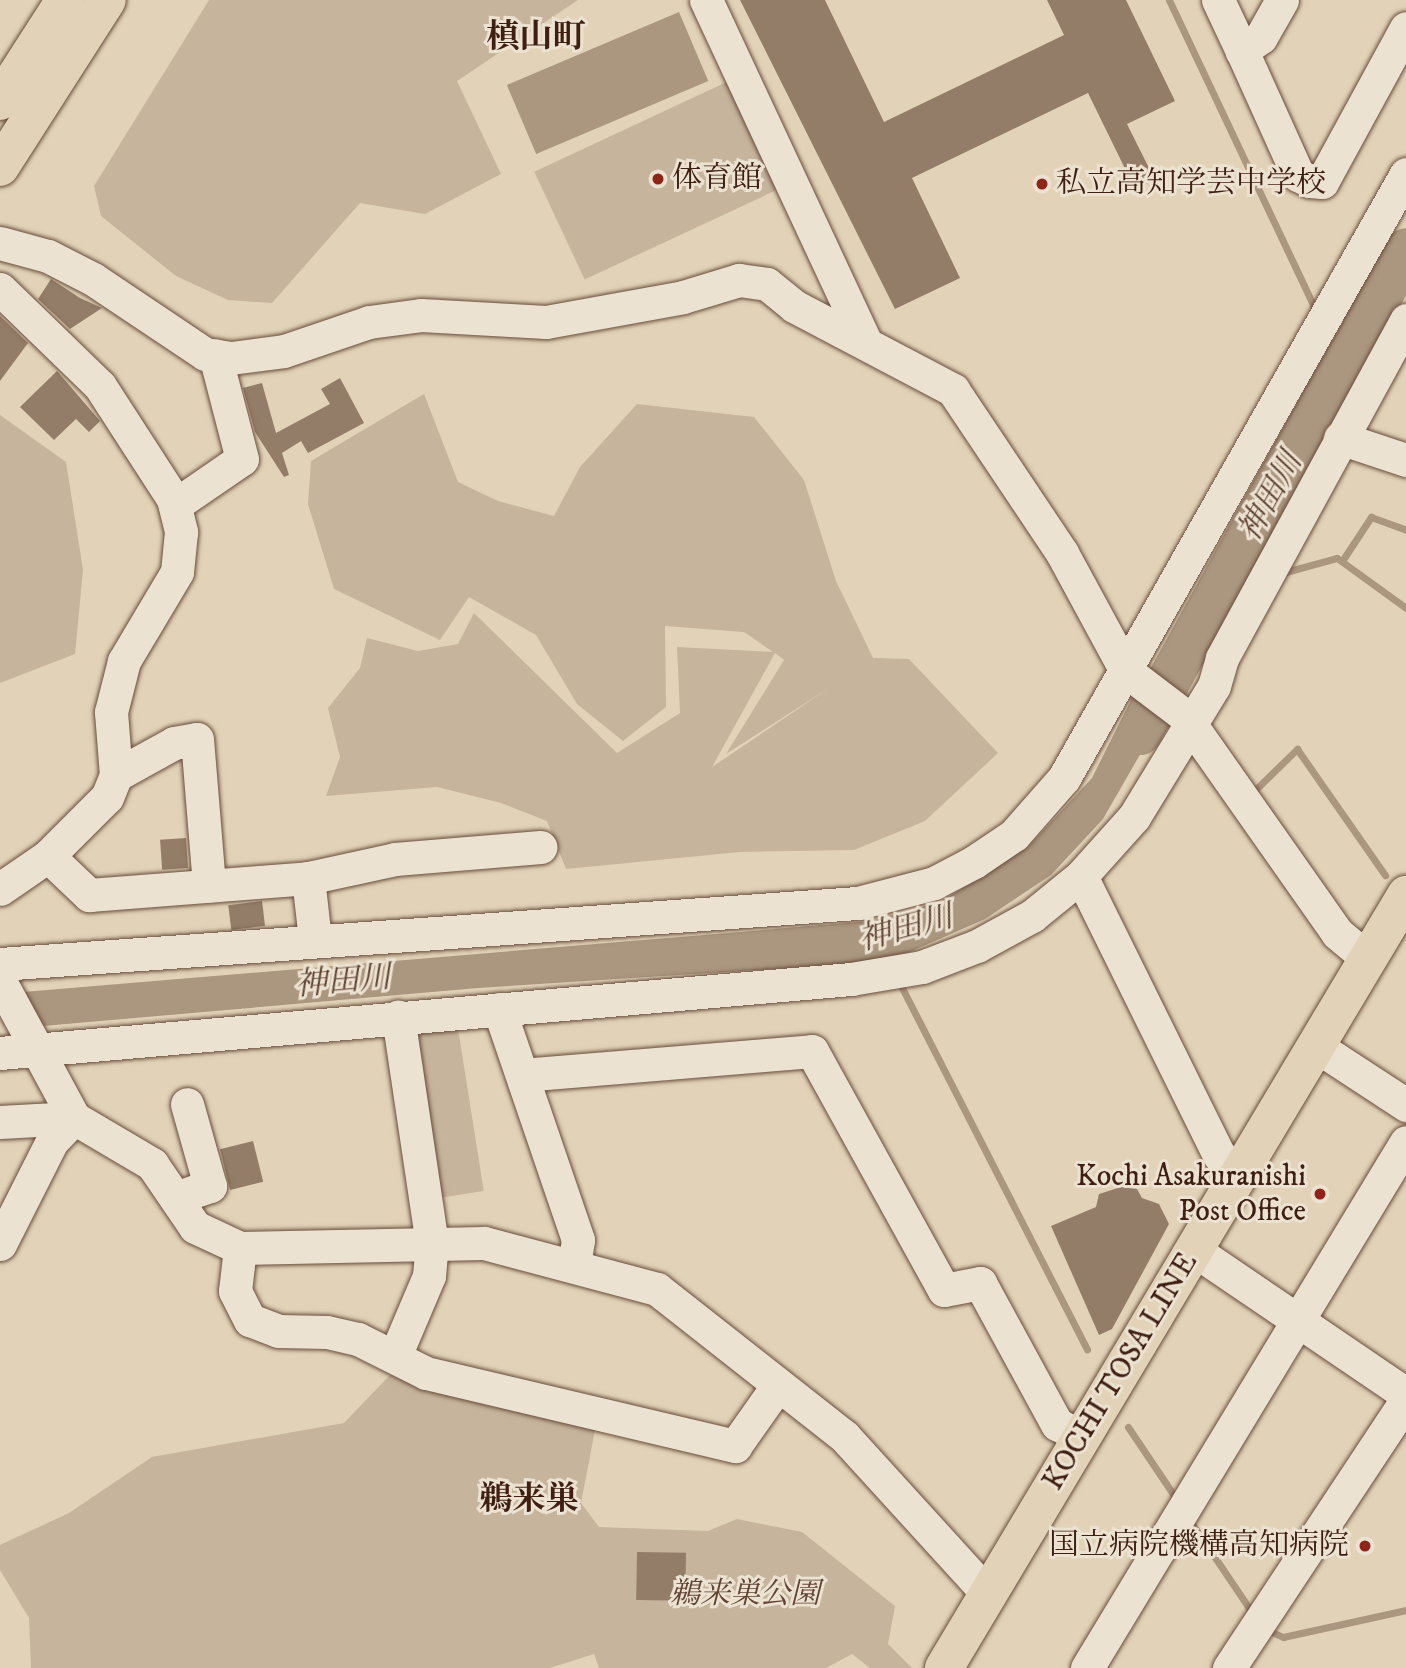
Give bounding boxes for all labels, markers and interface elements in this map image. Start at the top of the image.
district label: 槙山町 [487,18,585,58]
place label: 体育館 [672,161,762,197]
place label: 私立高知学芸中学校 [1056,166,1326,202]
marker: 体育館 [650,171,666,187]
marker: 私立高知学芸中学校 [1034,176,1050,192]
water label: 神田川 [1231,446,1311,548]
water label: 神田川 [855,898,957,960]
water label: 神田川 [294,959,392,1005]
place label: Kochi Asakuranishi Post Office [1076,1159,1306,1230]
marker: Kochi Asakuranishi Post Office [1312,1186,1328,1202]
street label: KOCHI TOSA LINE [1036,1247,1206,1497]
district label: 鵜来巣 [480,1480,578,1520]
place label: 国立病院機構高知病院 [1049,1528,1349,1564]
marker: 国立病院機構高知病院 [1355,1536,1375,1556]
park label: 鵜来巣公園 [670,1577,820,1613]

